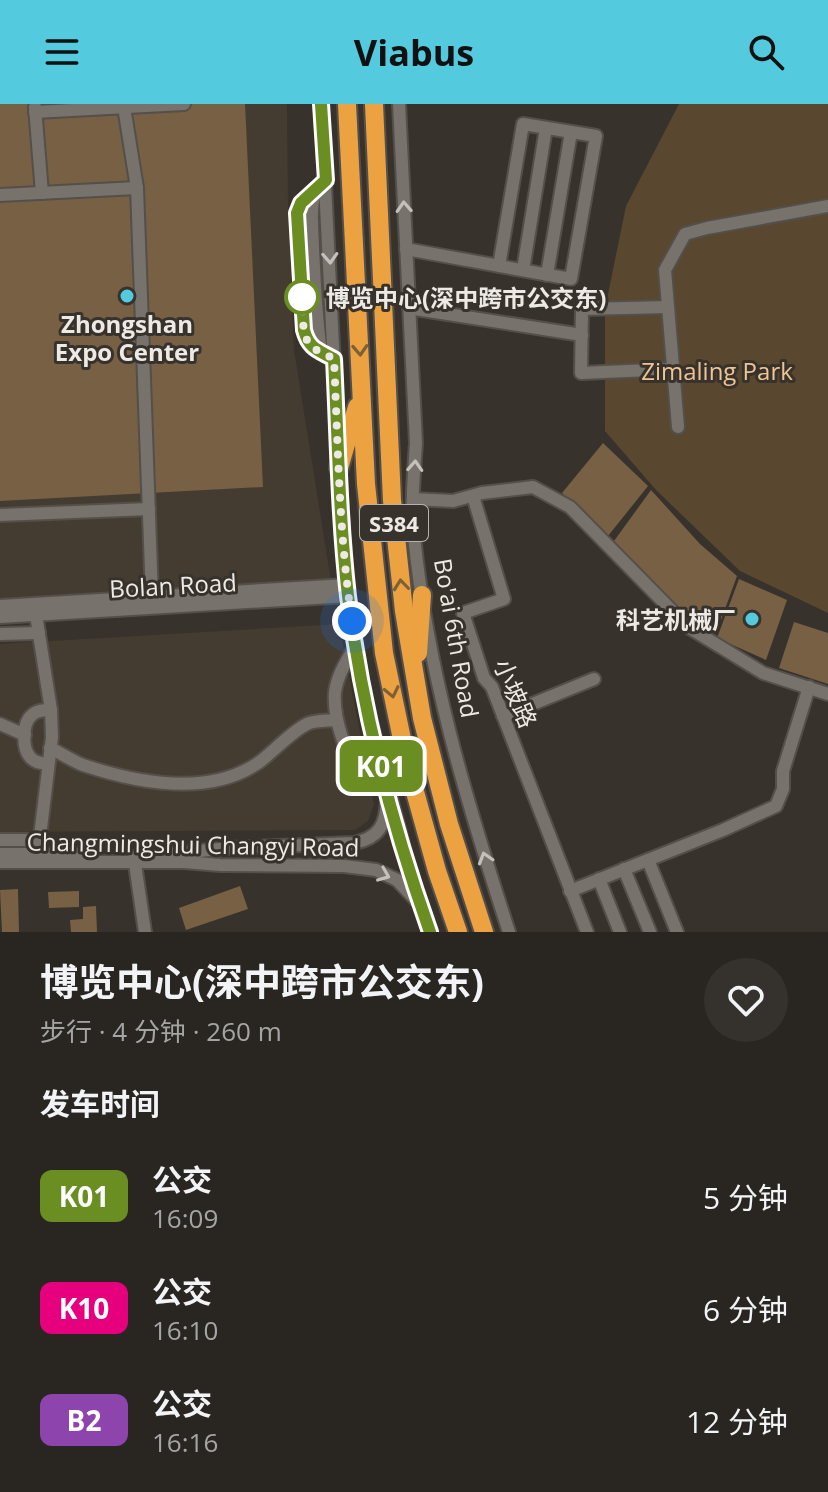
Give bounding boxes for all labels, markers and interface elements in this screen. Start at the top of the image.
text: Viabus [354,28,474,77]
icon: menu [40,30,84,74]
icon: search [744,30,788,74]
one-way arrow [395,200,412,213]
one-way arrow [321,252,338,265]
marker: 博览中心(深中跨市公交东) [285,280,319,314]
place label: 博览中心(深中跨市公交东) [326,281,606,314]
marker: Zhongshan Expo Center [118,287,136,305]
place label: Zhongshan Expo Center [55,307,199,368]
one-way arrow [351,344,368,357]
park label: Zimaling Park [641,354,793,387]
one-way arrow [406,459,423,472]
road number: S384 [360,505,428,541]
street label: Bo'ai 6th Road [427,556,487,720]
street label: Bolan Road [108,565,238,605]
one-way arrow [392,578,409,591]
your location [332,601,372,641]
place label: 科艺机械厂 [616,603,736,636]
marker: 科艺机械厂 [743,610,761,628]
street label: 小坡路 [487,653,545,733]
one-way arrow [383,685,400,698]
line badge: K01 [335,740,427,792]
text: K01 [356,747,406,785]
street label: Changmingshui Changyi Road [26,825,360,863]
one-way arrow [479,851,495,865]
one-way arrow [377,865,391,882]
text: 博览中心(深中跨市公交东) [40,955,484,1007]
button: heart [704,958,788,1042]
text: 步行 · 4 分钟 · 260 m [40,1013,282,1049]
text: 发车时间 [40,1083,160,1124]
text: 公交 [152,1159,212,1200]
text: K01 [59,1177,109,1215]
text: 5 分钟 [703,1177,788,1218]
text: 16:09 [152,1200,218,1236]
text: 公交 [152,1271,212,1312]
text: K10 [59,1289,109,1327]
text: 6 分钟 [703,1289,788,1330]
text: 16:10 [152,1312,218,1348]
text: 公交 [152,1383,212,1424]
text: B2 [67,1401,101,1439]
text: 12 分钟 [686,1401,788,1442]
text: 16:16 [152,1424,218,1460]

